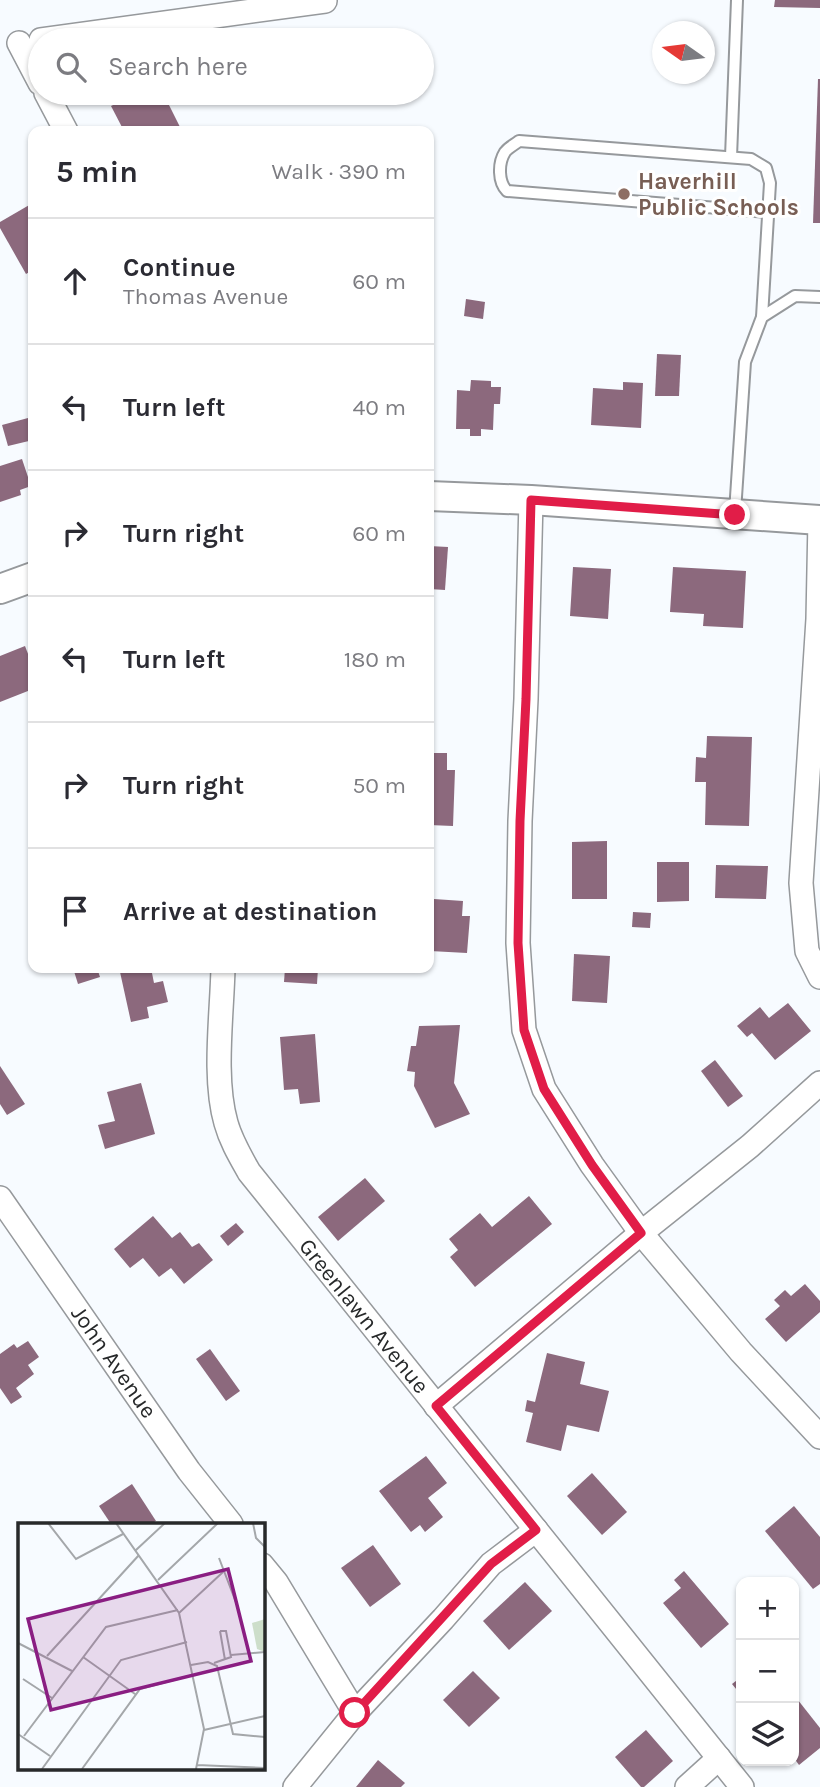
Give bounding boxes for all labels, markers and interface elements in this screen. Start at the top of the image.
north arrow [652,21,715,84]
search box [28,28,434,105]
icon: search [52,48,90,86]
text: Search here [108,51,248,82]
text: 5 min [56,154,138,190]
text: Walk · 390 m [272,158,406,185]
place label: Haverhill Public Schools [638,168,799,221]
marker: Haverhill Public Schools [616,186,632,202]
text: Continue [123,252,235,283]
icon: ahead [56,262,94,300]
text: 60 m [352,268,406,295]
text: Thomas Avenue [123,283,288,310]
icon: left [56,388,94,426]
text: Turn left [123,392,225,423]
text: 40 m [353,394,406,421]
route end [719,499,750,530]
icon: right [56,514,94,552]
text: Turn right [123,518,244,549]
text: 60 m [352,520,406,547]
icon: left [56,640,94,678]
text: Turn left [123,644,225,675]
text: 180 m [344,646,406,673]
icon: right [56,766,94,804]
text: Turn right [123,770,244,801]
text: 50 m [352,772,406,799]
icon: arrive [56,892,94,930]
text: Arrive at destination [123,896,377,927]
street label: Greenlawn Avenue [293,1233,435,1399]
street label: John Avenue [65,1301,163,1423]
inset map [18,1523,264,1770]
map controls [736,1577,799,1766]
button: + [736,1577,799,1640]
button: − [736,1640,799,1703]
route start [339,1697,370,1728]
button: layers [736,1703,799,1766]

